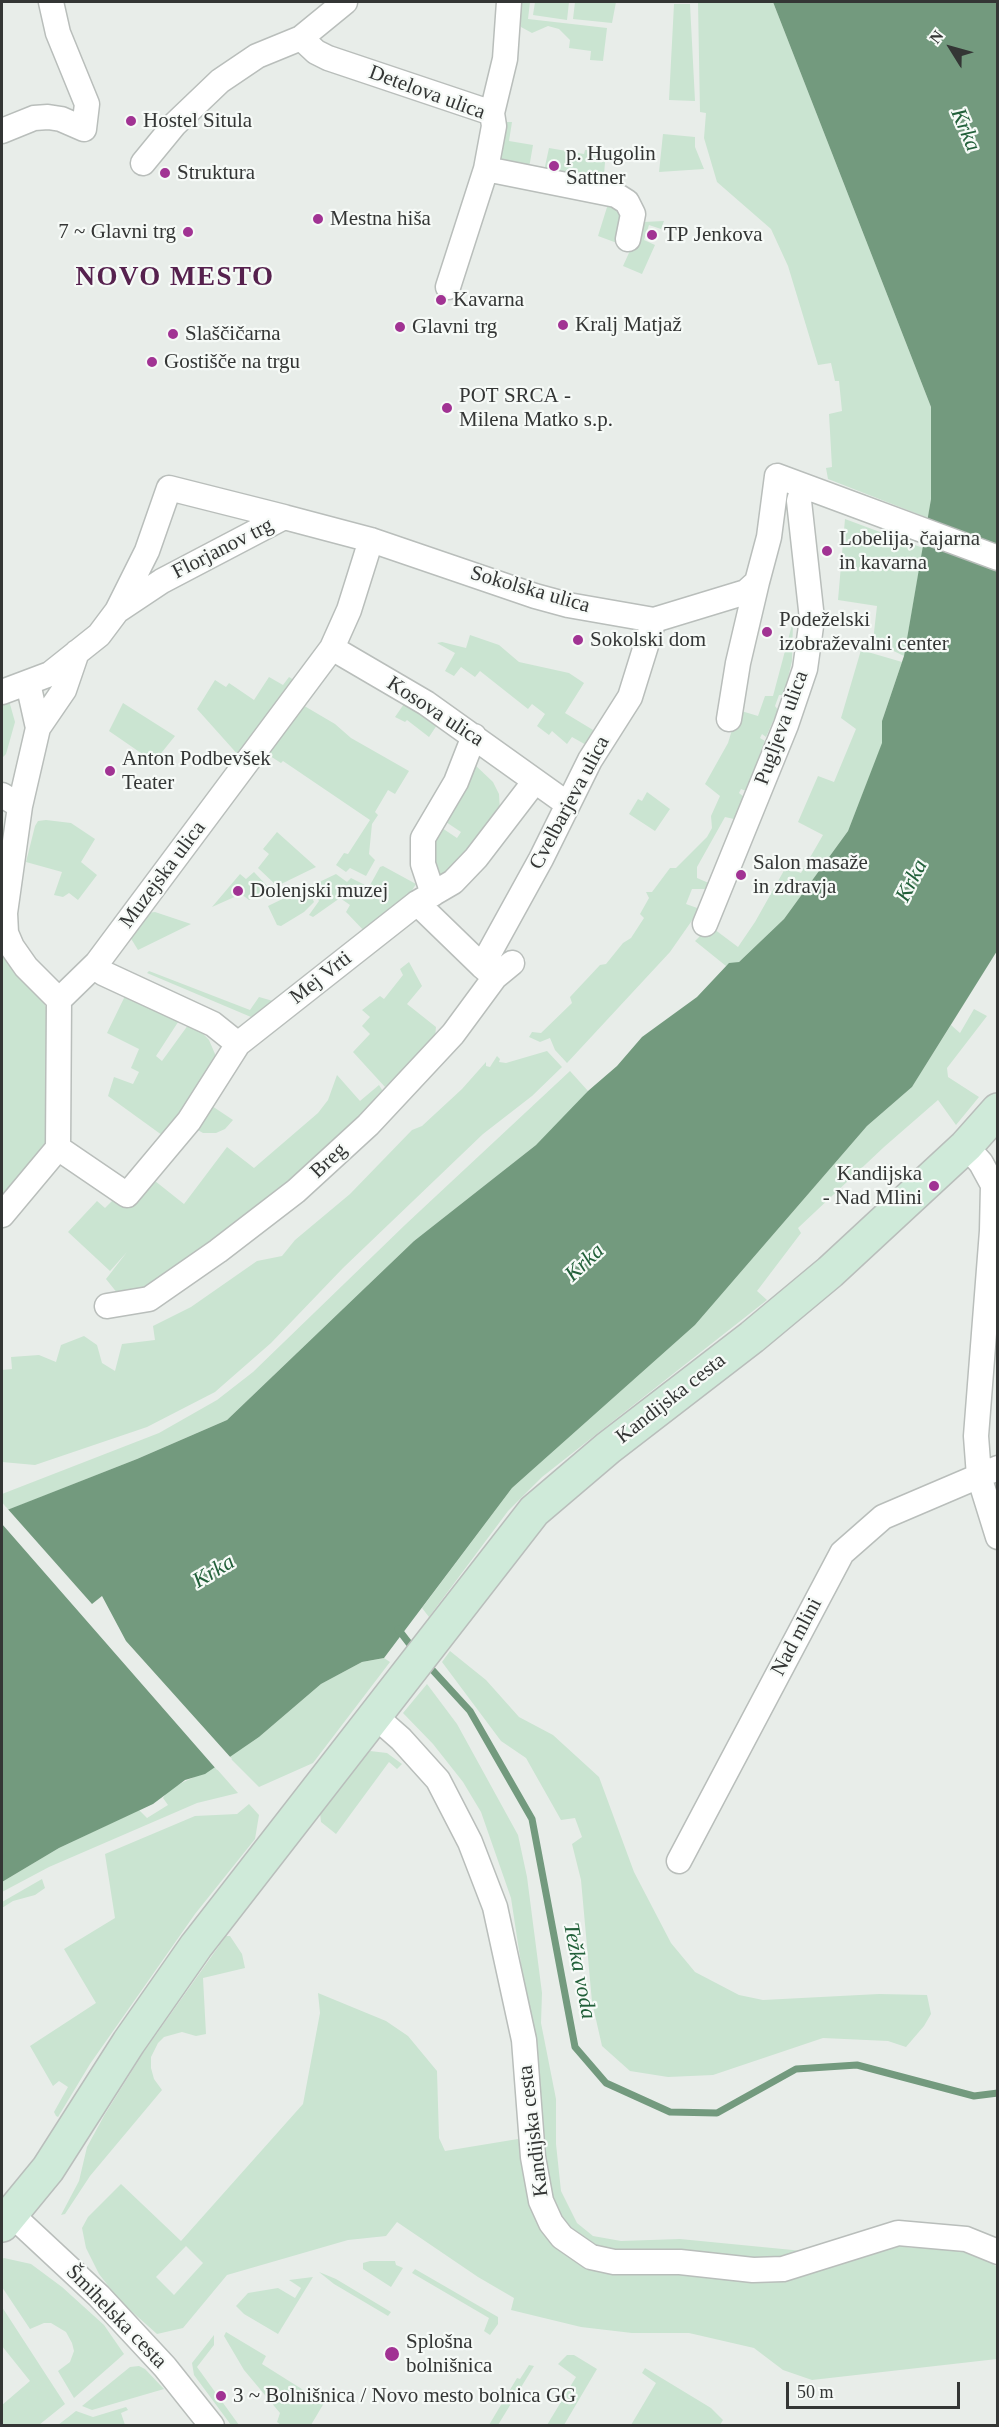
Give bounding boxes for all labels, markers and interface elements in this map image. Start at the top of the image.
north arrow [921,18,981,78]
text: N [926,27,946,47]
street label: Detelova ulica [365,60,489,126]
water label: Krka [944,105,986,155]
place label: Hostel Situla [143,108,252,134]
marker: Hostel Situla [124,114,138,128]
place label: p. Hugolin Sattner [566,141,656,191]
marker: p. Hugolin Sattner [547,159,561,173]
place label: Struktura [177,160,255,186]
marker: Struktura [158,166,172,180]
place label: Mestna hiša [330,206,431,232]
marker: Mestna hiša [311,212,325,226]
place label: 7 ~ Glavni trg [58,219,176,245]
place label: TP Jenkova [664,222,763,248]
marker: 7 ~ Glavni trg [181,225,195,239]
marker: TP Jenkova [645,228,659,242]
district label: NOVO MESTO [75,262,275,294]
place label: Kavarna [453,287,524,313]
marker: Kavarna [434,293,448,307]
place label: Kralj Matjaž [575,312,682,338]
place label: Glavni trg [412,314,497,340]
marker: Kralj Matjaž [556,318,570,332]
marker: Glavni trg [393,320,407,334]
place label: Slaščičarna [185,321,281,347]
marker: Slaščičarna [166,327,180,341]
place label: Gostišče na trgu [164,349,300,375]
marker: Gostišče na trgu [145,355,159,369]
place label: POT SRCA - Milena Matko s.p. [459,383,613,433]
marker: POT SRCA - Milena Matko s.p. [440,401,454,415]
street label: Florjanov trg [168,513,278,585]
place label: Lobelija, čajarna in kavarna [839,526,980,576]
marker: Lobelija, čajarna in kavarna [820,544,834,558]
street label: Sokolska ulica [467,561,593,619]
place label: Podeželski izobraževalni center [779,607,949,657]
marker: Podeželski izobraževalni center [760,625,774,639]
place label: Sokolski dom [590,627,706,653]
marker: Sokolski dom [571,633,585,647]
street label: Pugljeva ulica [750,668,814,788]
street label: Kosova ulica [382,671,488,753]
street label: Cvelbarjeva ulica [524,732,616,874]
place label: Anton Podbevšek Teater [122,746,271,796]
marker: Anton Podbevšek Teater [103,764,117,778]
street label: Muzejska ulica [115,816,211,934]
place label: Salon masaže in zdravja [753,850,868,900]
water label: Krka [890,855,934,907]
marker: Salon masaže in zdravja [734,868,748,882]
place label: Dolenjski muzej [250,878,388,904]
marker: Dolenjski muzej [231,884,245,898]
street label: Mej Vrti [285,946,357,1010]
street label: Breg [305,1138,353,1184]
place label: Kandijska - Nad Mlini [823,1161,922,1211]
marker: Kandijska - Nad Mlini [927,1179,941,1193]
water label: Krka [560,1238,610,1288]
street label: Kandijska cesta [611,1348,731,1450]
water label: Krka [188,1549,240,1595]
street label: Nad mlini [766,1594,828,1680]
water label: Težka voda [557,1921,601,2021]
street label: Kandijska cesta [513,2064,555,2198]
street label: Šmihelska cesta [60,2260,172,2374]
place label: Splošna bolnišnica [406,2329,492,2379]
marker: Splošna bolnišnica [383,2345,401,2363]
scale bar [789,2370,963,2408]
text: 50 m [797,2382,834,2402]
place label: 3 ~ Bolnišnica / Novo mesto bolnica GG [233,2383,576,2409]
marker: 3 ~ Bolnišnica / Novo mesto bolnica GG [214,2389,228,2403]

